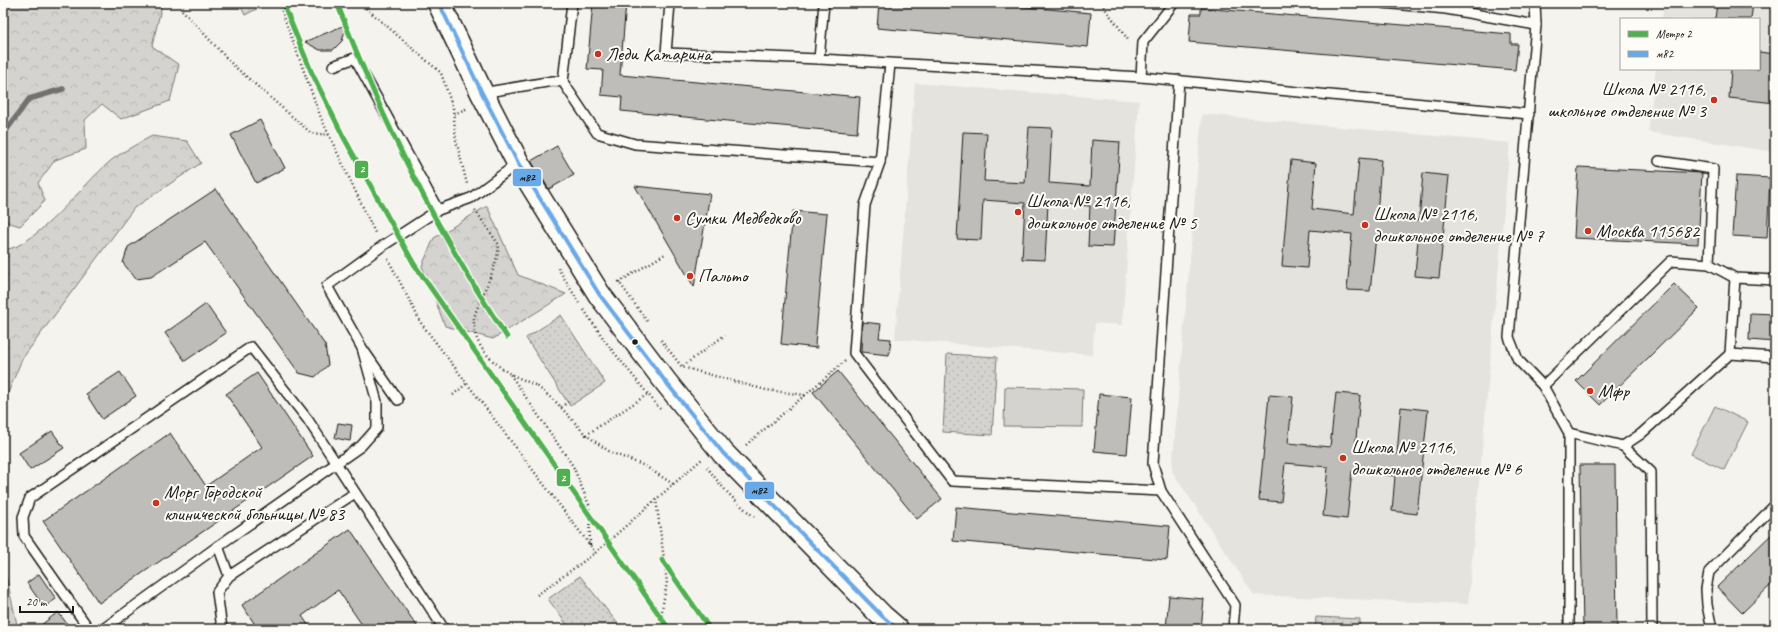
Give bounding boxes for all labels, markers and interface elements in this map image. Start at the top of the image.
legend [1620,18,1760,70]
text: Метро 2 [1656,26,1693,42]
place label: Леди Катарина [606,42,713,66]
text: м82 [1656,46,1675,62]
marker: Леди Катарина [593,49,603,59]
place label: Школа № 2116, школьное отделение № 3 [1548,77,1707,123]
marker: Школа № 2116, школьное отделение № 3 [1709,95,1719,105]
line badge: 2 [354,160,369,179]
text: 2 [360,162,366,176]
line badge: м82 [512,168,542,187]
text: м82 [519,170,536,184]
place label: Школа № 2116, дошкольное отделение № 5 [1026,189,1198,235]
place label: Школа № 2116, дошкольное отделение № 7 [1373,202,1545,248]
place label: Сумки Медведково [685,206,802,230]
marker: Школа № 2116, дошкольное отделение № 5 [1013,207,1023,217]
marker: Сумки Медведково [672,213,682,223]
place label: Москва 115682 [1596,219,1701,243]
marker: Школа № 2116, дошкольное отделение № 7 [1360,220,1370,230]
marker: Москва 115682 [1583,226,1593,236]
place label: Пальто [698,264,750,288]
marker: Пальто [685,271,695,281]
unlabelled marker [630,337,640,347]
place label: Мфр [1598,379,1631,403]
marker: Мфр [1585,386,1595,396]
place label: Школа № 2116, дошкольное отделение № 6 [1351,435,1523,481]
marker: Школа № 2116, дошкольное отделение № 6 [1338,453,1348,463]
line badge: 2 [556,468,571,487]
text: 2 [561,471,567,485]
place label: Морг Городской клинической больницы № 83 [164,480,346,526]
line badge: м82 [744,481,775,500]
text: м82 [751,483,768,497]
marker: Морг Городской клинической больницы № 83 [151,498,161,508]
scale bar [20,588,73,614]
text: 20 m [26,594,48,610]

